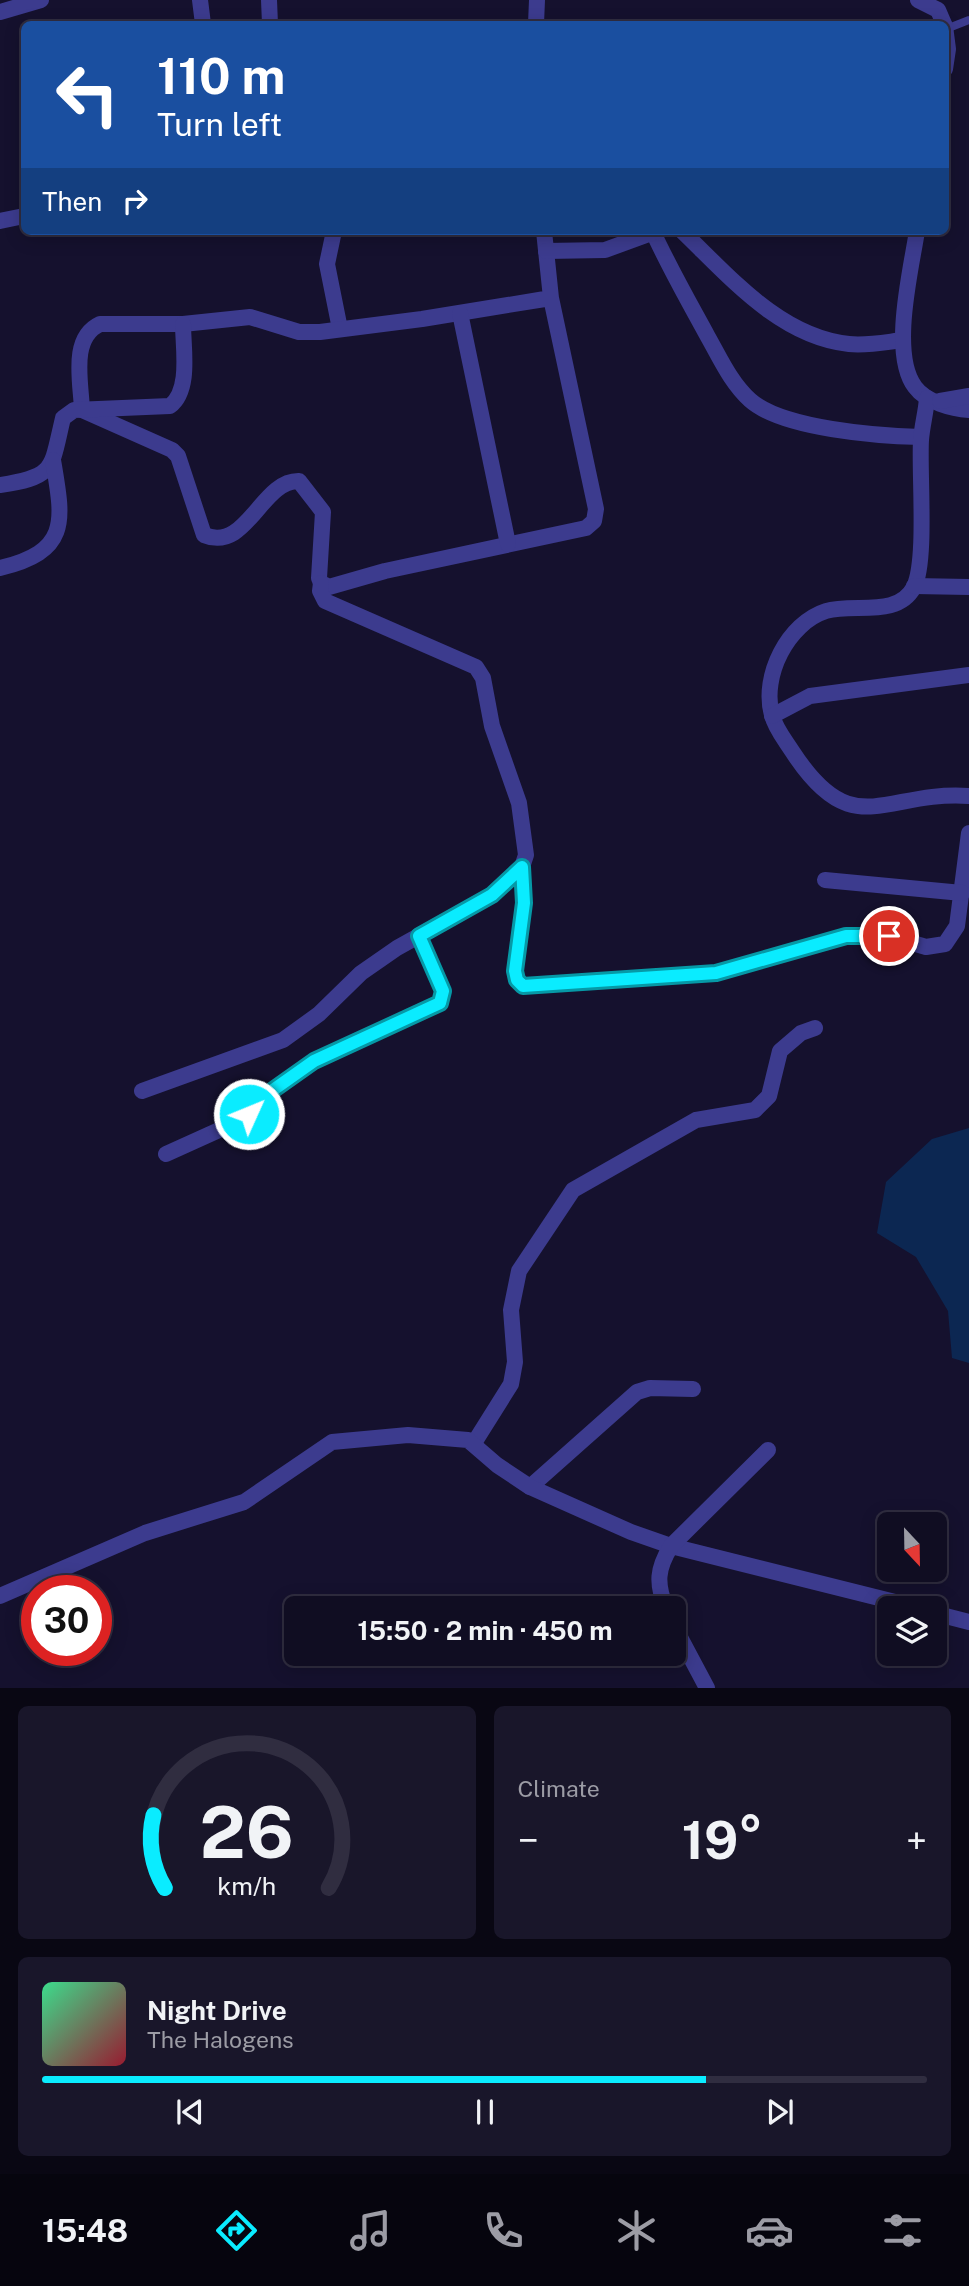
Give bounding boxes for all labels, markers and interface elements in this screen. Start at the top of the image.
text: 110 m [157,47,285,105]
icon: left [42,49,133,140]
text: Turn left [157,106,282,143]
icon: right [116,182,154,220]
text: Then [42,186,102,217]
pin [859,906,919,966]
icon: arrive [870,917,908,955]
position arrow [212,1077,286,1151]
north arrow [877,1512,947,1582]
map controls [877,1512,947,1666]
speed limit sign: 30 [21,1575,112,1666]
button: layers [877,1596,947,1666]
text: 15:50 · 2 min · 450 m [357,1615,613,1646]
text: Climate [518,1775,600,1802]
text: 26 [200,1790,294,1875]
text: 19° [682,1810,763,1871]
text: − [518,1818,539,1863]
text: + [906,1818,927,1863]
text: km/h [217,1871,276,1901]
text: Night Drive [147,1995,287,2026]
text: The Halogens [147,2026,294,2053]
icon: previous [171,2093,209,2131]
icon: pause [466,2093,504,2131]
icon: next [761,2093,799,2131]
icon: directions [212,2206,261,2255]
icon: music [346,2206,395,2255]
icon: phone [479,2206,528,2255]
icon: climate [612,2206,661,2255]
icon: car [745,2206,794,2255]
icon: filters [878,2206,927,2255]
text: 15:48 [42,2212,128,2249]

